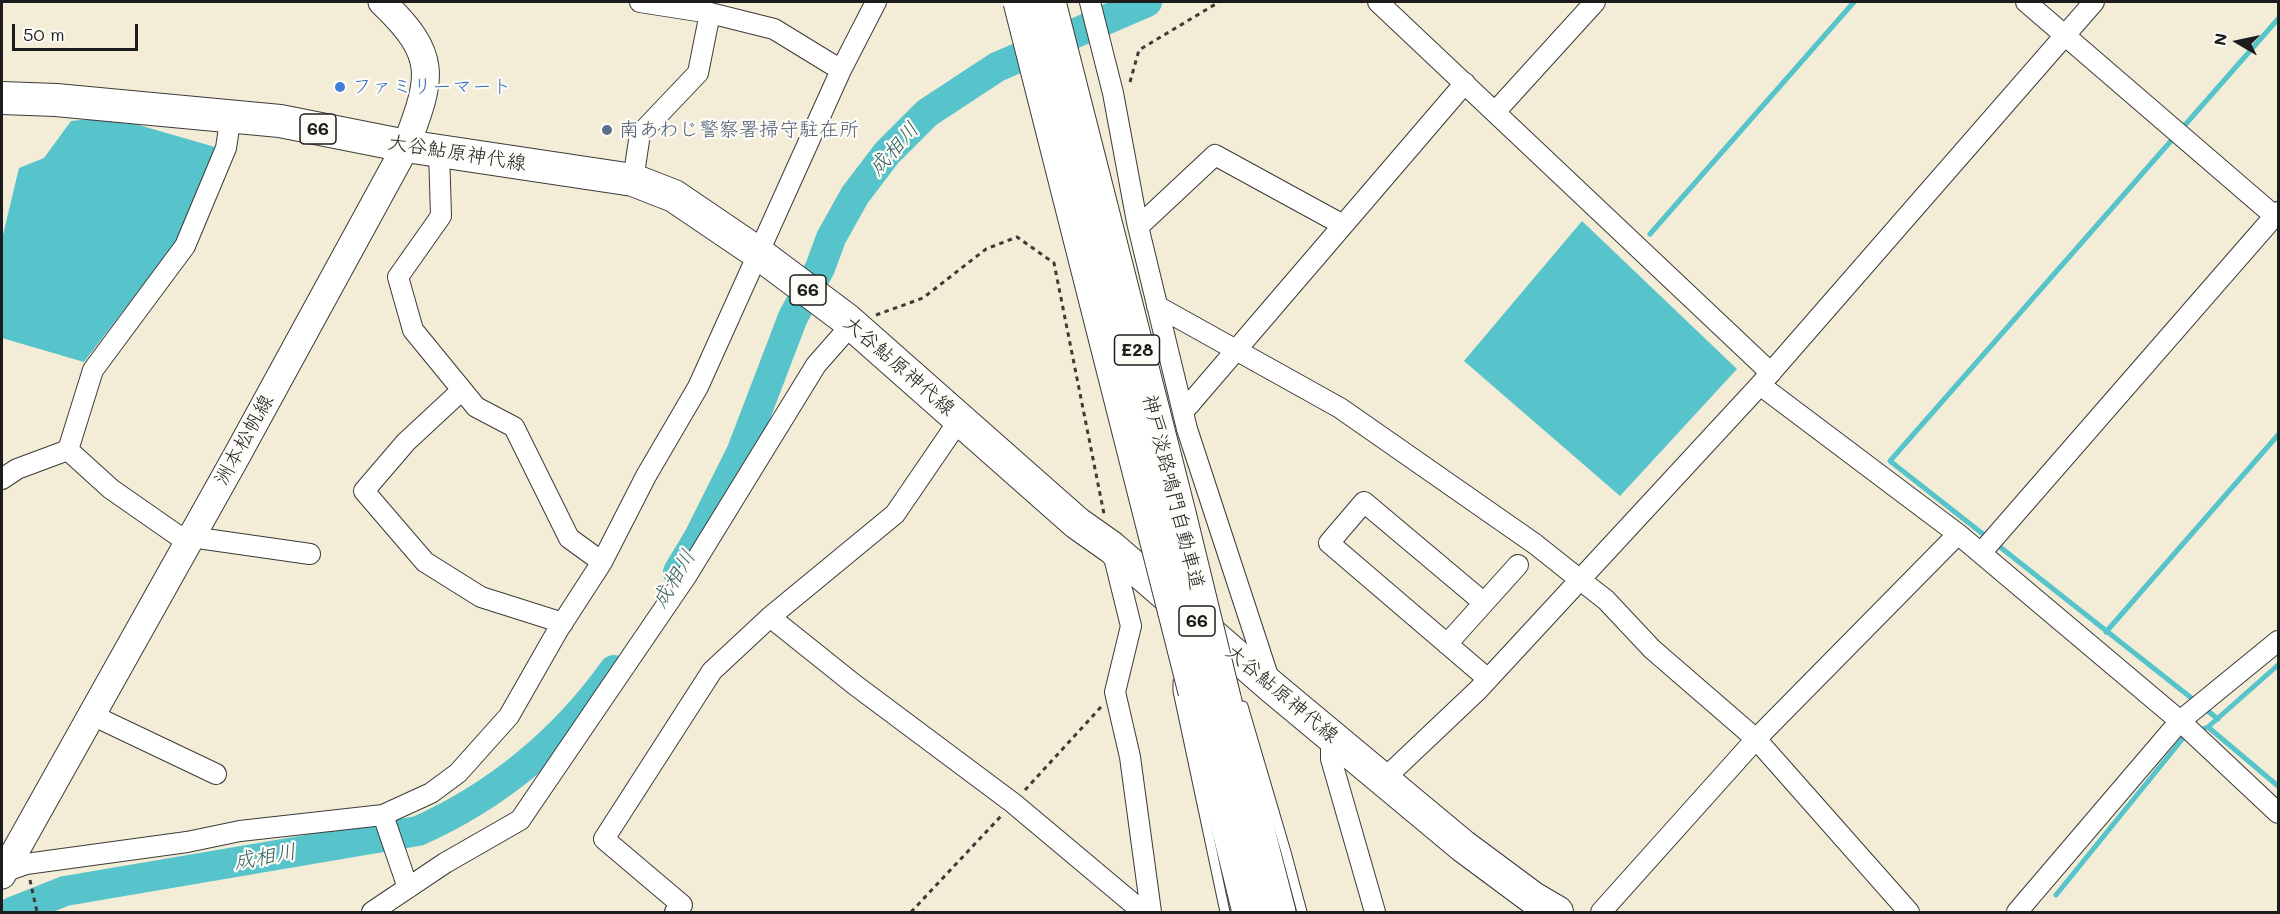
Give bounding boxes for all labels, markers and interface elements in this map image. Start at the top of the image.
scale bar [15,12,141,50]
north arrow [2208,12,2268,72]
text: 50 m [23,22,65,46]
text: N [2208,31,2231,47]
place label: ファミリーマート [352,75,512,99]
marker: ファミリーマート [333,80,347,94]
road number: 66 [300,114,336,144]
water label: 成相川 [864,117,924,181]
place label: 南あわじ警察署掃守駐在所 [619,118,859,142]
marker: 南あわじ警察署掃守駐在所 [600,123,614,137]
street label: 大谷鮎原神代線 [386,130,528,176]
road number: 66 [790,275,826,305]
street label: 大谷鮎原神代線 [838,311,960,421]
road number: E28 [1114,335,1160,365]
street label: 洲本松帆線 [209,390,279,490]
street label: 神戸淡路鳴門自動車道 [1137,392,1209,592]
water label: 成相川 [647,546,701,612]
road number: 66 [1179,606,1215,636]
street label: 大谷鮎原神代線 [1221,640,1343,748]
water label: 成相川 [232,839,298,875]

